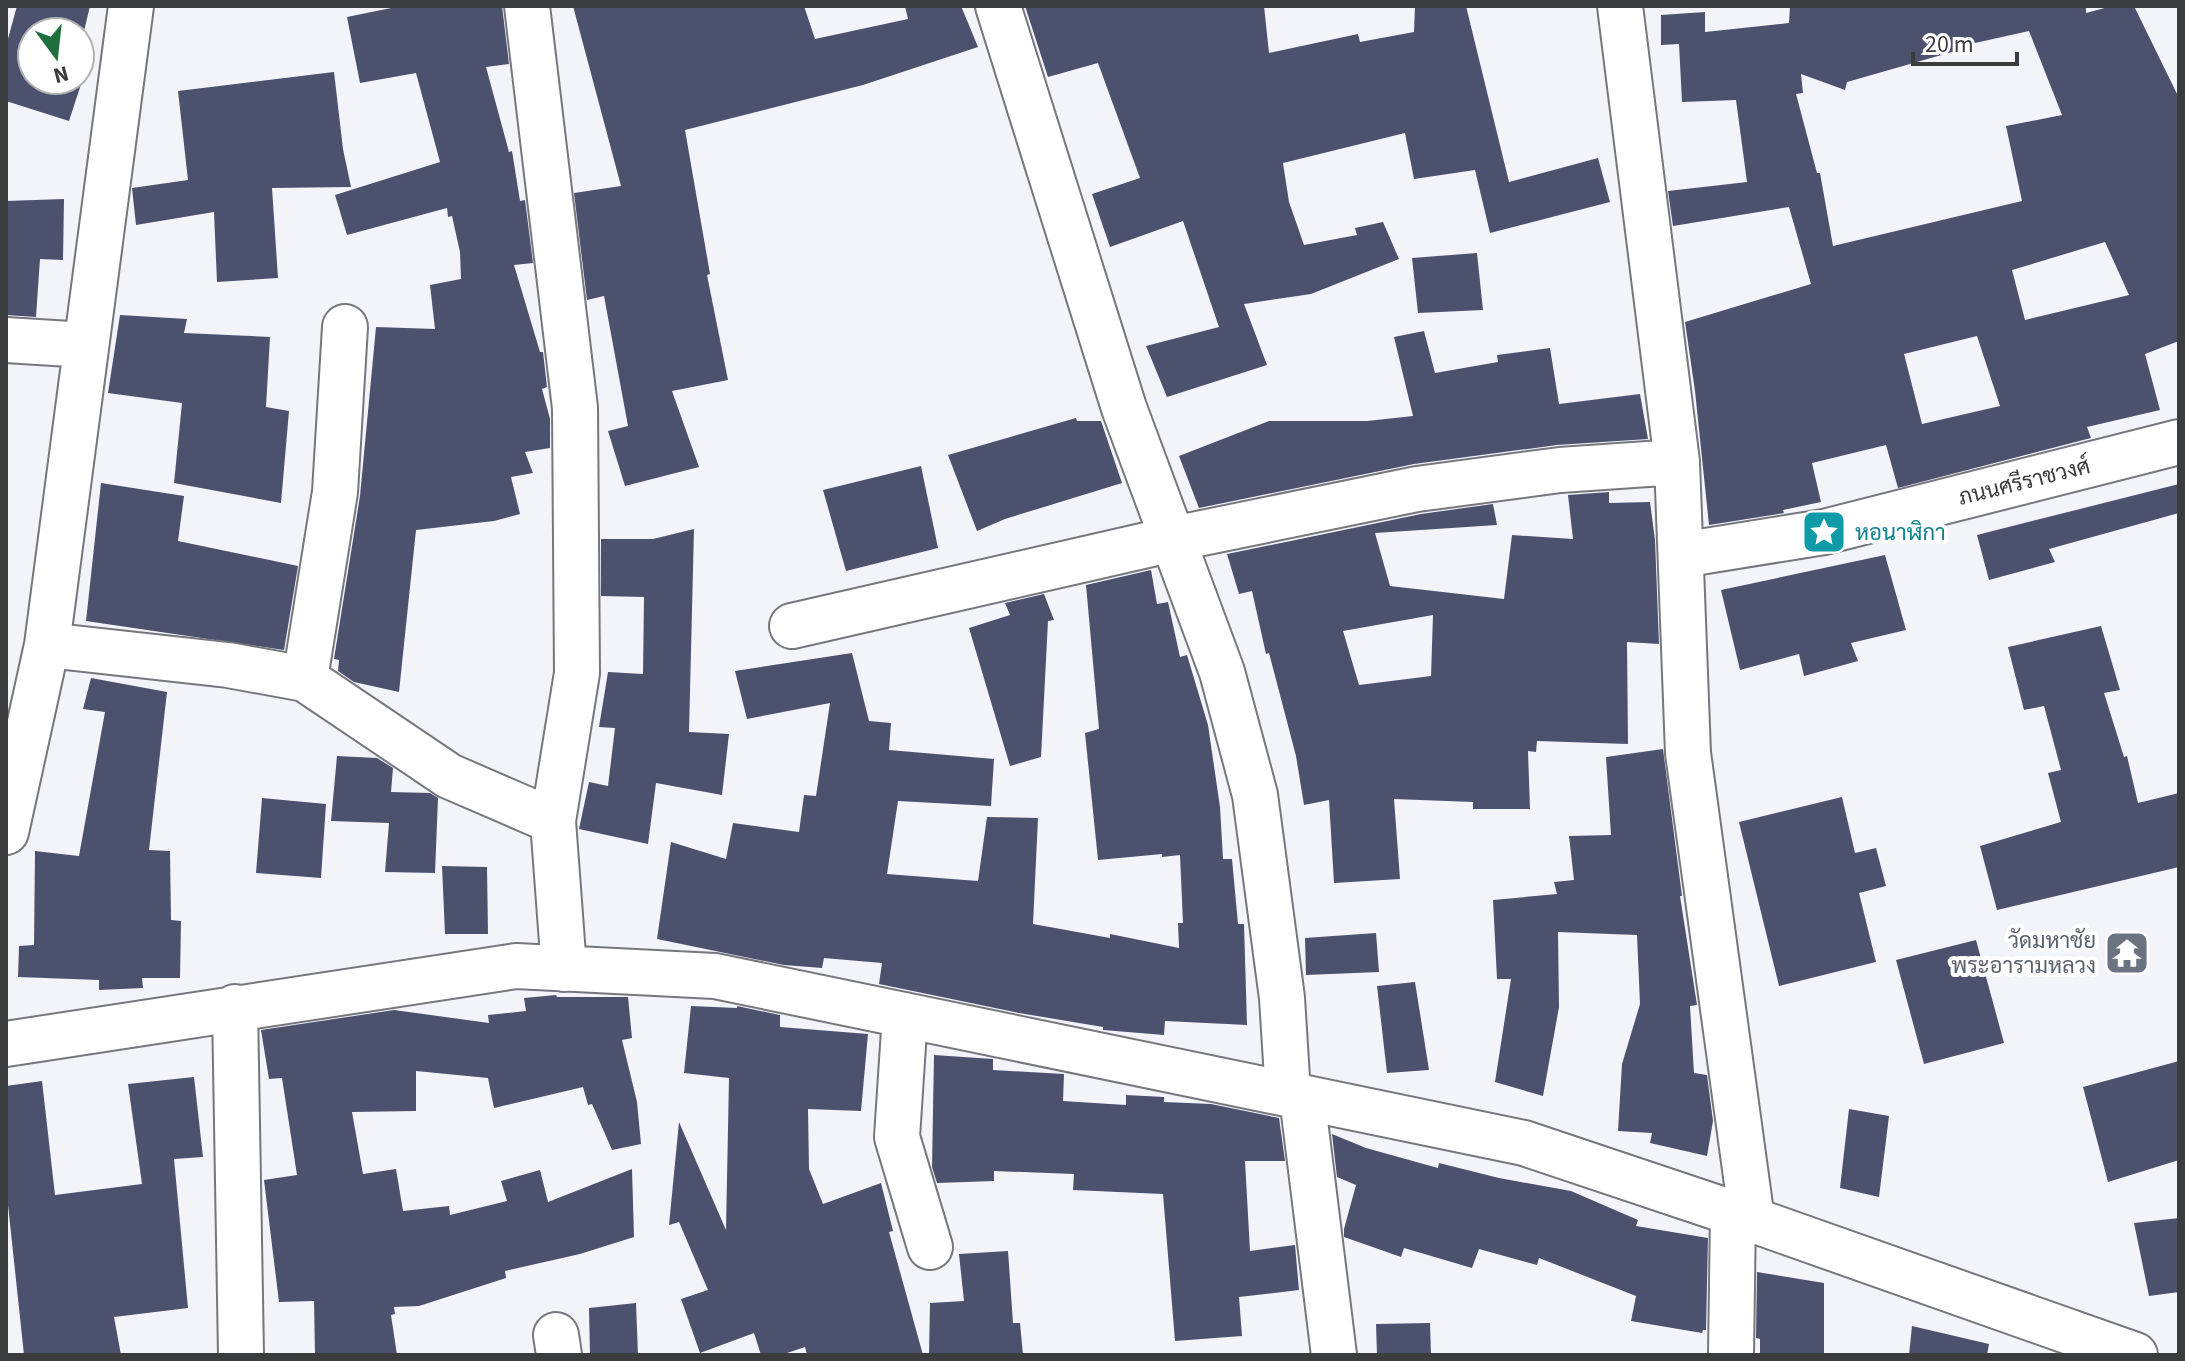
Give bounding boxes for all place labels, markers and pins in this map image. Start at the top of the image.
place icon: หอนาฬิกา [1800,508,1848,556]
place label: หอนาฬิกา [1855,517,1946,549]
place label: วัดมหาชัย พระอารามหลวง [1951,925,2096,982]
temple icon: วัดมหาชัย พระอารามหลวง [2103,929,2151,977]

